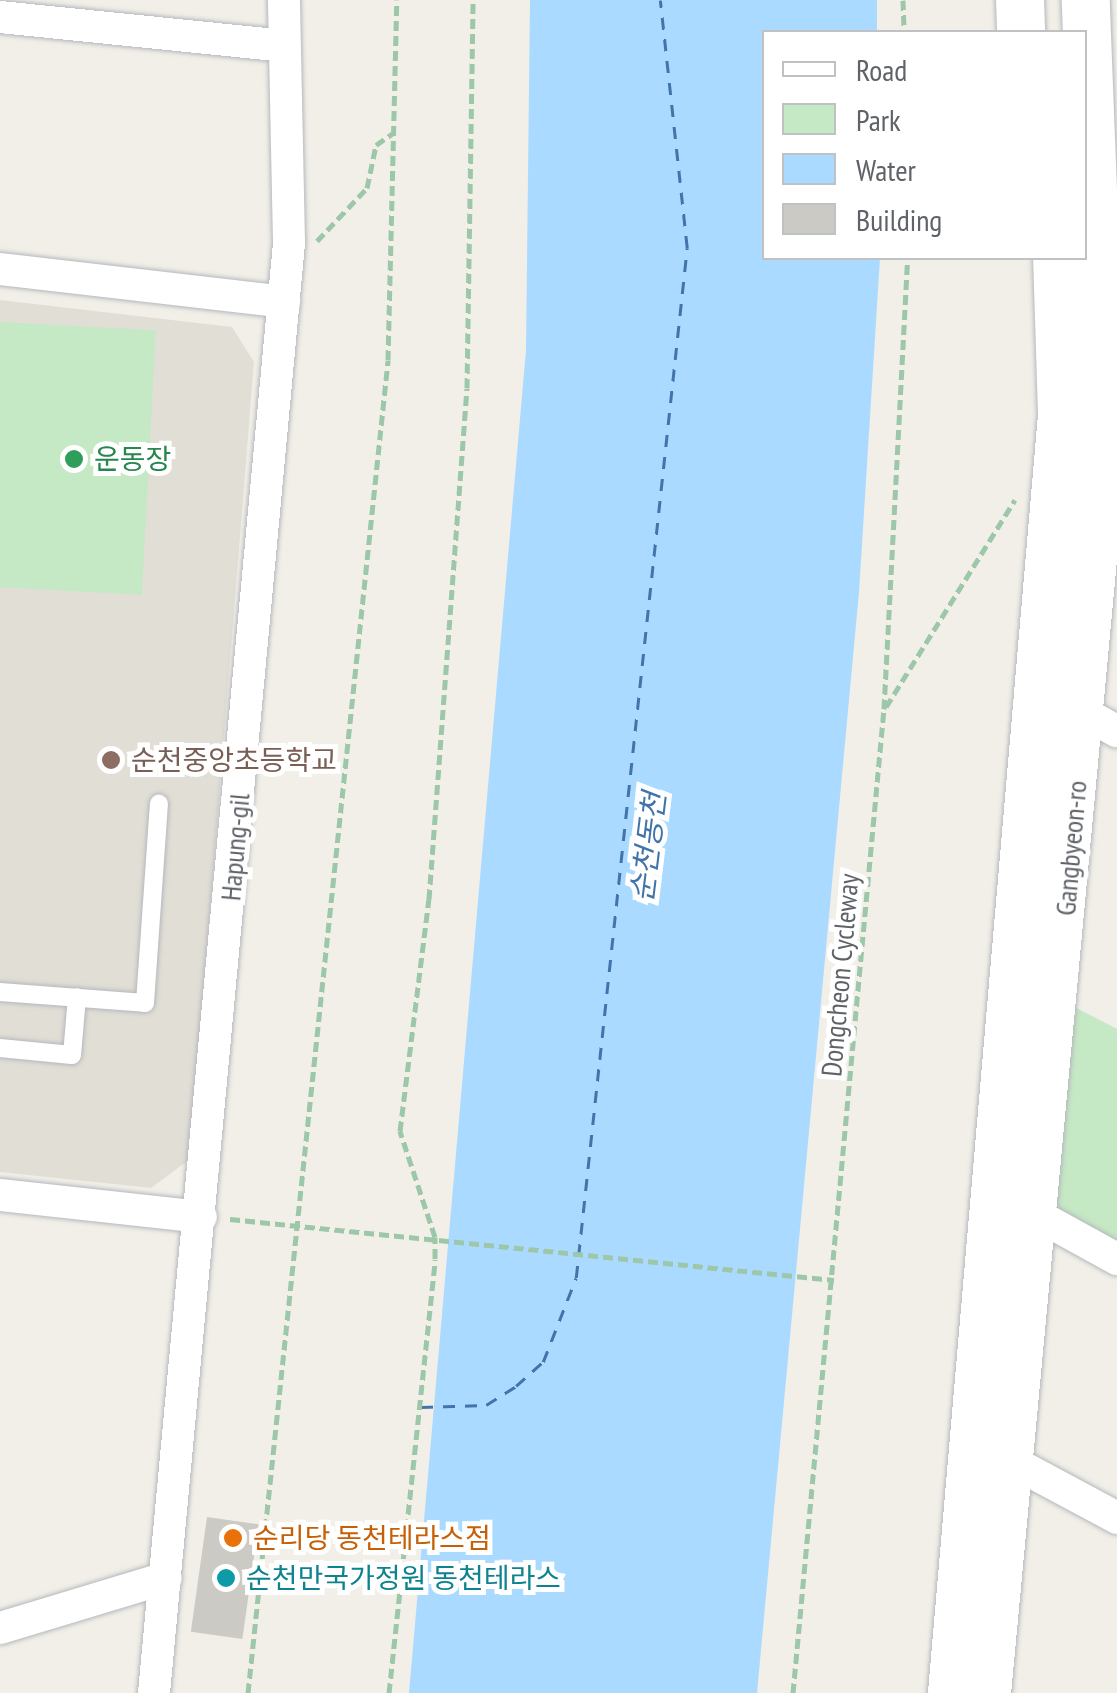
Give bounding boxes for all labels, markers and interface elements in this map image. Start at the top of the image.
legend [762,30,1087,260]
text: Road [856,50,907,89]
text: Park [856,100,901,139]
text: Water [856,150,916,189]
text: Building [856,200,942,239]
place label: 운동장 [94,442,171,476]
marker: 운동장 [63,448,85,470]
place label: 순천중앙초등학교 [131,743,337,777]
marker: 순천중앙초등학교 [100,749,122,771]
street label: Gangbyeon-ro [1048,779,1094,917]
water label: 순천동천 [623,790,673,904]
street label: Hapung-gil [214,792,256,902]
street label: Dongcheon Cycleway [814,872,866,1078]
place label: 순리당 동천테라스점 [253,1521,491,1555]
marker: 순리당 동천테라스점 [222,1527,244,1549]
place label: 순천만국가정원 동천테라스 [246,1561,561,1595]
marker: 순천만국가정원 동천테라스 [215,1567,237,1589]

